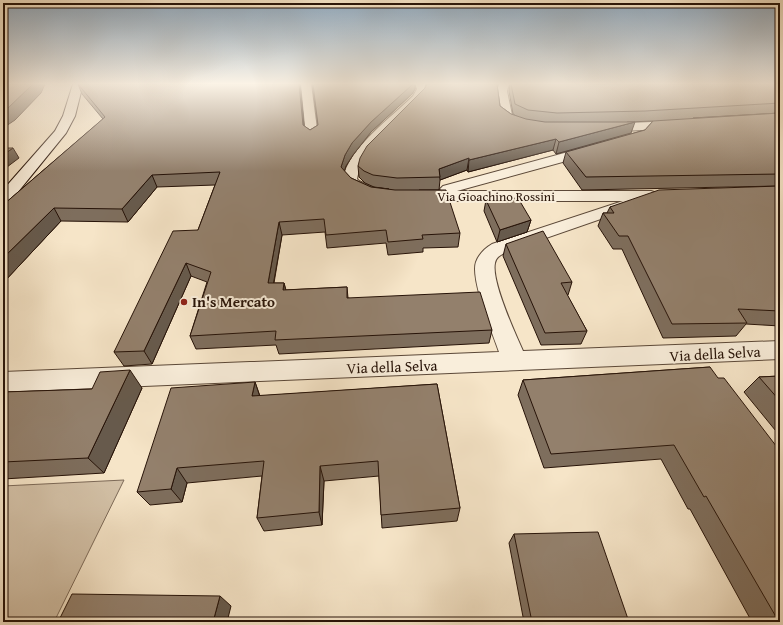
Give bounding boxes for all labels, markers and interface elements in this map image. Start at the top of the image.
street label: Via Gioachino Rossini [437,187,555,206]
place label: In's Mercato [192,291,275,312]
marker: In's Mercato [179,297,189,307]
street label: Via della Selva [669,341,761,366]
street label: Via della Selva [346,354,438,379]

